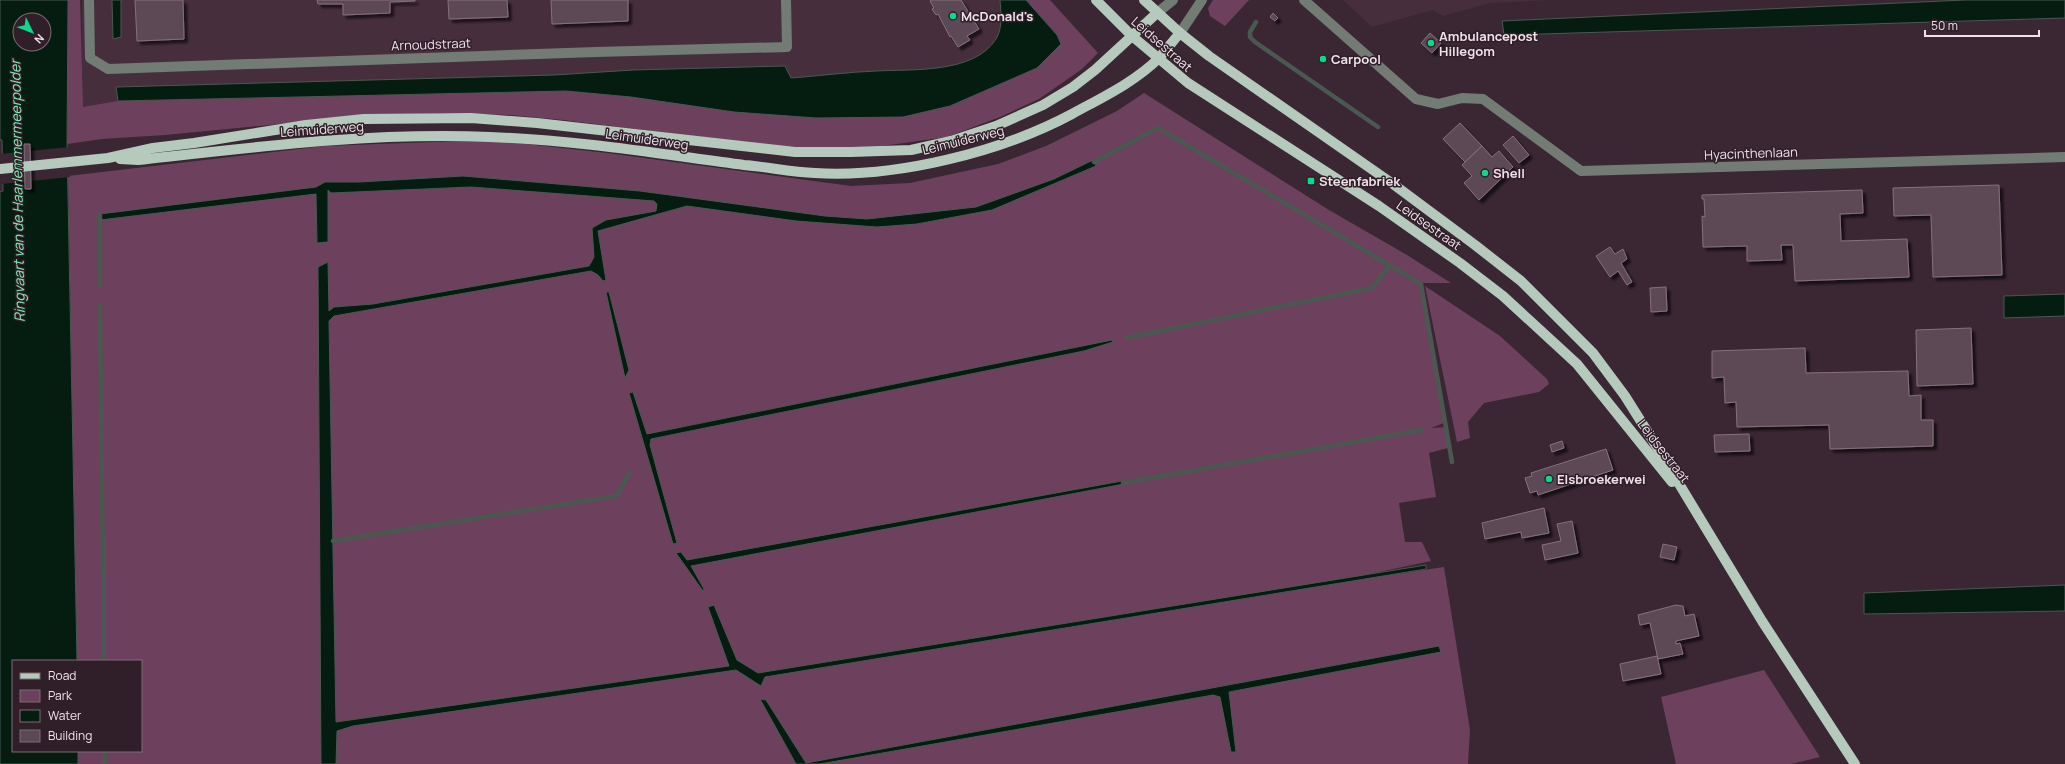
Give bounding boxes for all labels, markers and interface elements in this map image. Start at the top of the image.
place label: McDonald's [961,7,1033,25]
marker: McDonald's [948,11,958,21]
north arrow [12,12,52,52]
street label: Leidsestraat [1128,12,1196,76]
scale bar [1925,12,2039,38]
text: 50 m [1931,17,1958,34]
place label: Ambulancepost Hillegom [1439,27,1539,60]
text: N [31,31,48,47]
street label: Arnoudstraat [391,34,471,54]
marker: Ambulancepost Hillegom [1426,38,1436,48]
place label: Carpool [1331,50,1381,68]
marker: Carpool [1318,54,1328,64]
water label: Ringvaart van de Haarlemmermeerpolder [5,58,29,322]
street label: Leimuiderweg [279,117,365,141]
street label: Leimuiderweg [920,121,1006,159]
street label: Leimuiderweg [604,124,690,154]
street label: Hyacinthenlaan [1704,142,1798,164]
place label: Shell [1493,164,1525,182]
marker: Shell [1480,168,1490,178]
place label: Steenfabriek [1319,172,1401,190]
marker: Steenfabriek [1306,176,1316,186]
street label: Leidsestraat [1393,196,1465,254]
street label: Leidsestraat [1634,416,1694,486]
place label: Elsbroekerwei [1557,470,1646,488]
marker: Elsbroekerwei [1544,474,1554,484]
legend [12,660,142,752]
text: Road [48,667,76,684]
text: Park [48,687,73,704]
text: Water [48,707,82,724]
text: Building [48,727,92,744]

